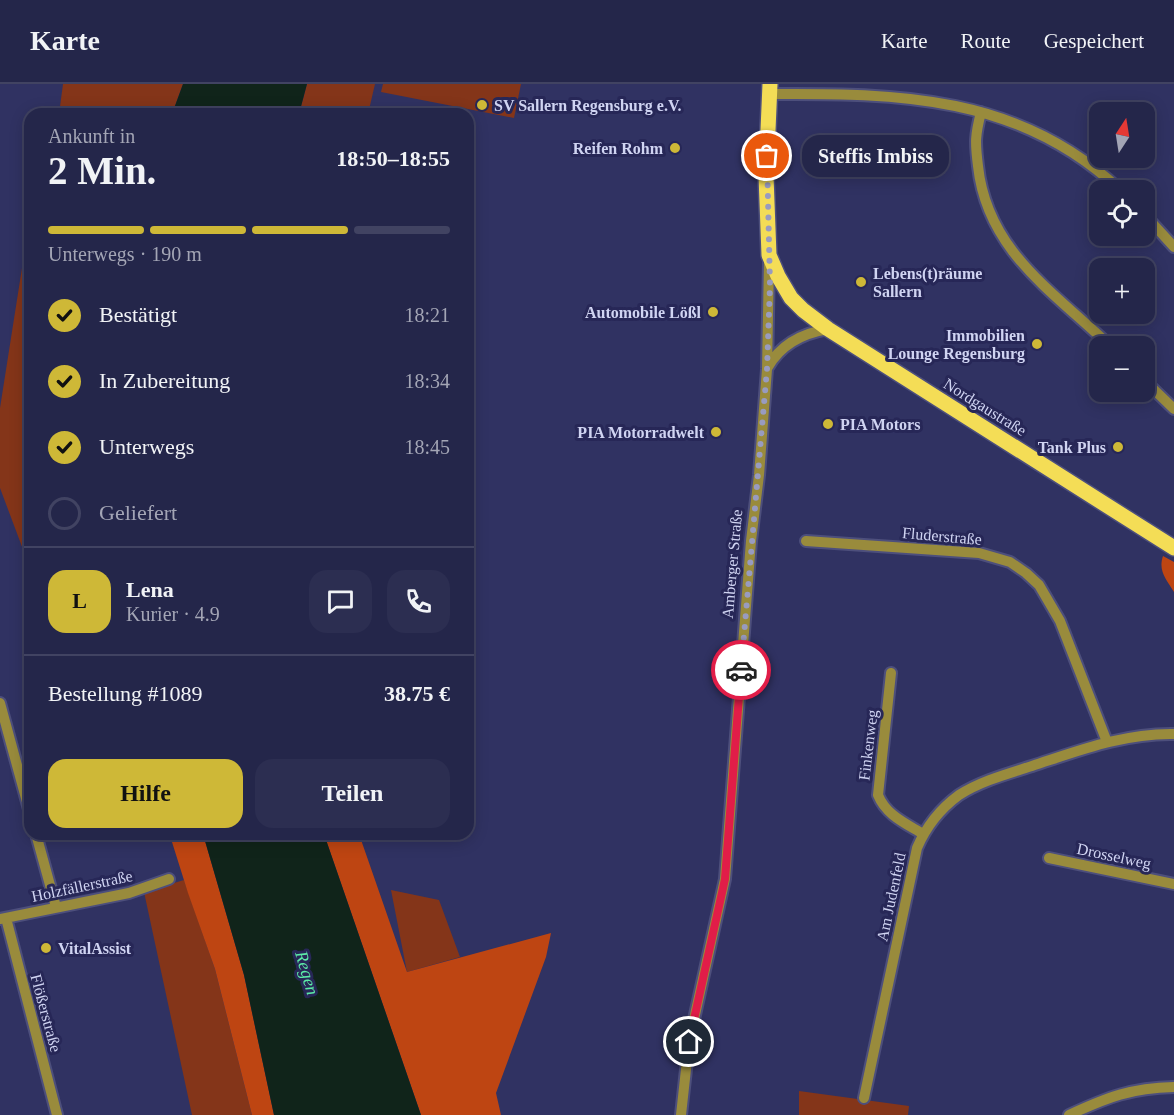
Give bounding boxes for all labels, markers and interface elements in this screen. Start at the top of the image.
text: Karte [30,25,100,56]
text: Karte [881,29,928,53]
text: Route [961,29,1011,53]
text: Gespeichert [1044,29,1144,53]
place label: SV Sallern Regensburg e.V. [494,97,681,115]
marker: SV Sallern Regensburg e.V. [475,98,489,112]
north arrow [1089,102,1155,168]
map controls [1089,102,1155,402]
text: Ankunft in [48,125,135,147]
pin [741,130,792,181]
callout: Steffis Imbiss [803,135,950,177]
icon: bag [750,139,783,172]
place label: Reifen Rohm [573,140,664,157]
marker: Reifen Rohm [668,141,682,155]
text: Steffis Imbiss [818,145,933,167]
text: 18:50–18:55 [336,146,450,171]
text: 2 Min. [48,149,156,192]
button: locate [1089,180,1155,246]
text: Unterwegs · 190 m [48,243,202,265]
button: + [1089,258,1155,324]
place label: Lebens(t)räume Sallern [873,265,982,300]
marker: Lebens(t)räume Sallern [854,275,868,289]
icon: check [48,299,81,332]
text: Bestätigt [99,302,177,327]
text: 18:21 [404,304,450,326]
place label: Automobile Lößl [585,304,702,321]
marker: Automobile Lößl [706,305,720,319]
place label: Immobilien Lounge Regensburg [888,327,1025,363]
button: − [1089,336,1155,402]
marker: Immobilien Lounge Regensburg [1030,337,1044,351]
icon: check [48,365,81,398]
text: In Zubereitung [99,368,230,393]
text: 18:34 [404,370,450,392]
street label: Nordgaustraße [940,375,1029,440]
place label: PIA Motors [840,416,920,433]
marker: PIA Motors [821,417,835,431]
place label: PIA Motorradwelt [577,424,705,441]
marker: PIA Motorradwelt [709,425,723,439]
icon: check [48,431,81,464]
text: Unterwegs [99,434,194,459]
text: 18:45 [404,436,450,458]
place label: Tank Plus [1038,439,1106,456]
marker: Tank Plus [1111,440,1125,454]
text: Geliefert [99,500,177,525]
street label: Amberger Straße [719,509,746,619]
street label: Fluderstraße [901,524,983,548]
button: chat [309,570,372,633]
button: phone [387,570,450,633]
text: Lena [126,577,174,602]
text: L [72,588,87,613]
text: Kurier · 4.9 [126,603,220,625]
courier [711,640,771,700]
icon: car [725,654,758,687]
text: Bestellung #1089 [48,681,203,706]
text: 38.75 € [384,681,450,706]
street label: Finkenweg [855,709,882,781]
button: Hilfe [48,759,243,828]
button: Teilen [255,759,450,828]
street label: Drosselweg [1075,840,1153,873]
street label: Am Judenfeld [873,851,909,943]
street label: Holzfällerstraße [30,867,134,905]
place label: VitalAssist [58,940,132,957]
marker: VitalAssist [39,941,53,955]
water label: Regen [291,948,323,997]
street label: Flößerstraße [27,972,65,1054]
pin [663,1016,714,1067]
icon: home [672,1025,705,1058]

